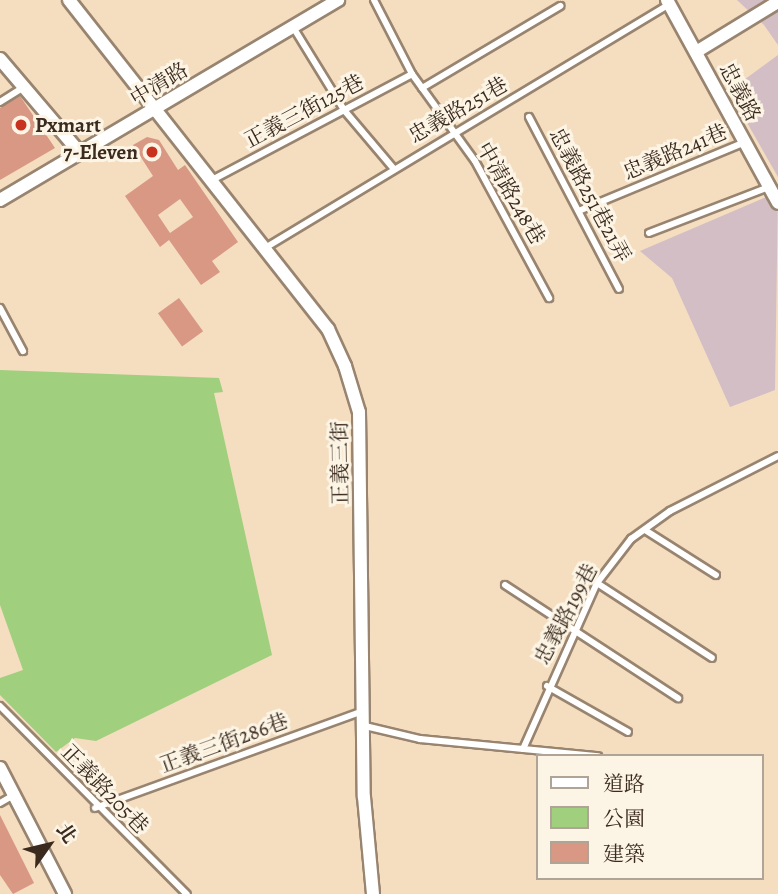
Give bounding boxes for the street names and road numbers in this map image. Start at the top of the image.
street label: 中清路 [126,57,192,111]
street label: 忠義路 [714,58,766,126]
street label: 正義三街125巷 [240,69,368,153]
street label: 忠義路251巷 [404,72,512,148]
street label: 忠義路241巷 [619,119,731,185]
street label: 忠義路251巷21弄 [544,124,636,266]
street label: 中清路248巷 [472,137,550,249]
street label: 正義三街 [327,421,353,505]
street label: 忠義路199巷 [529,559,603,669]
street label: 正義三街286巷 [156,708,292,778]
street label: 正義路205巷 [56,739,154,839]

